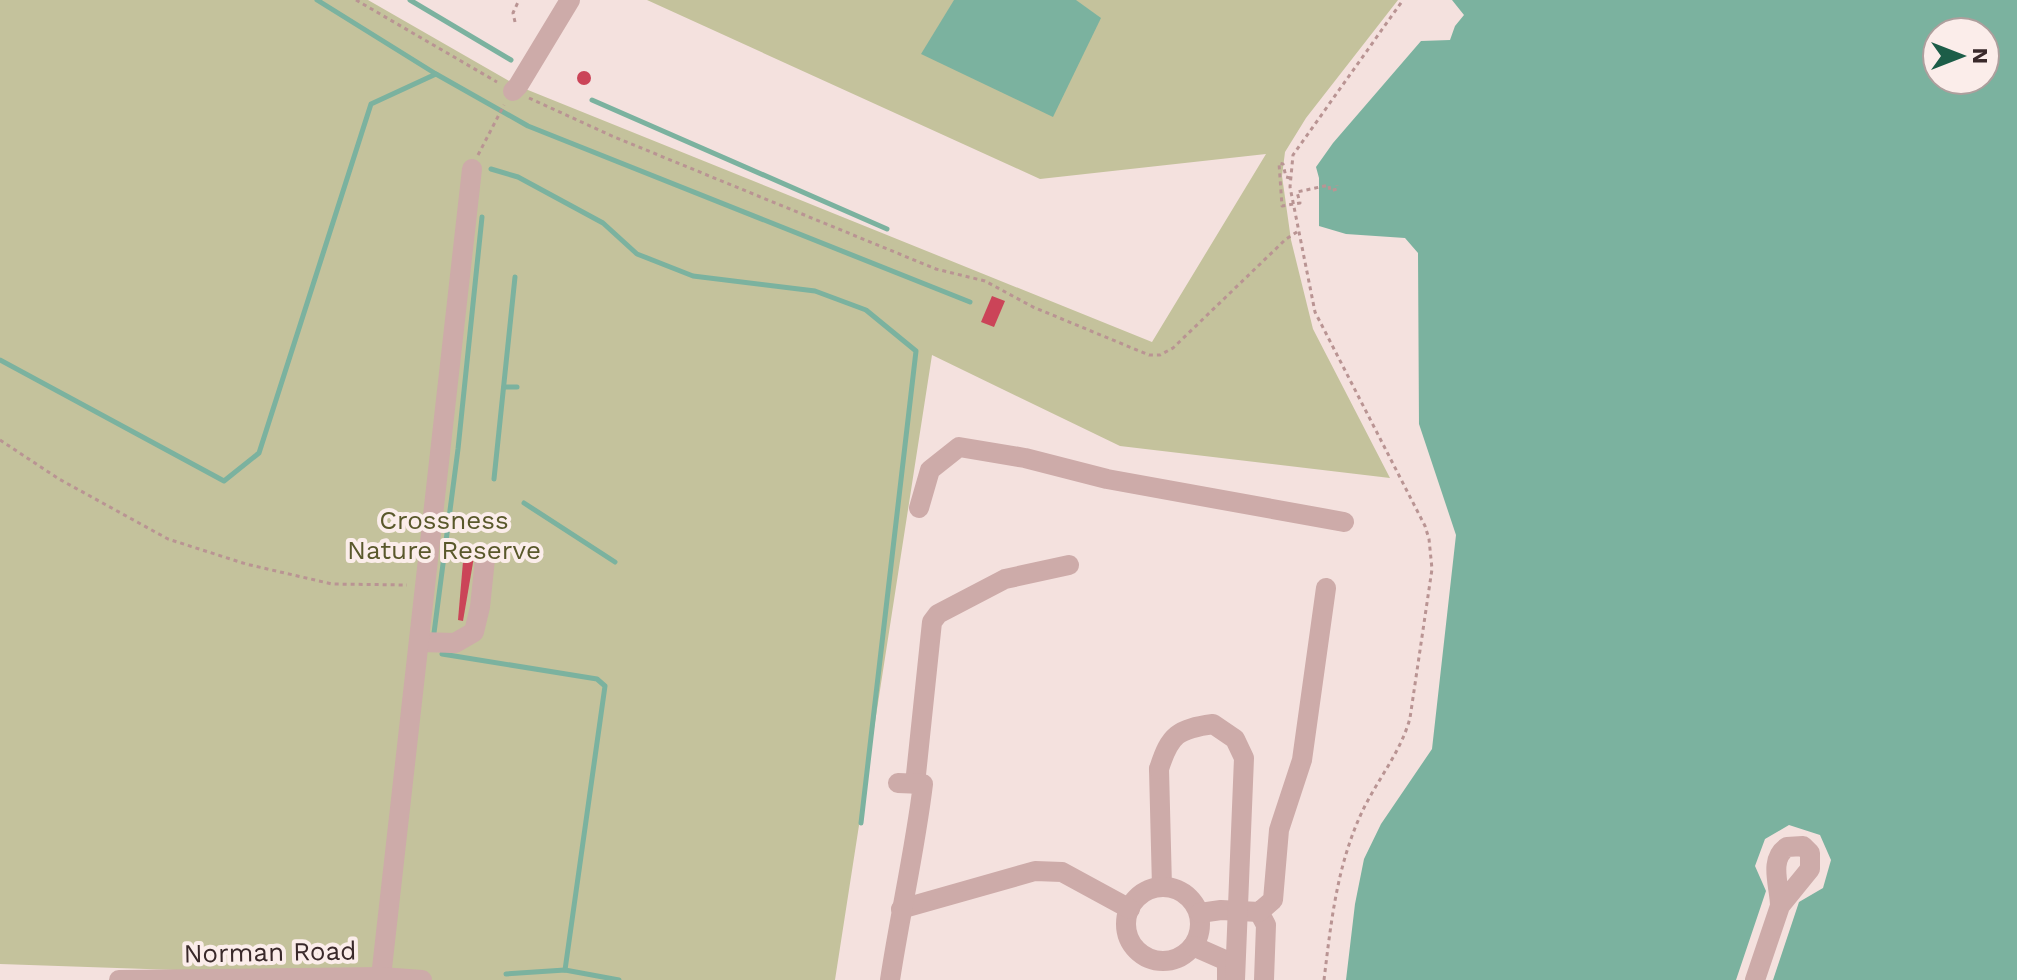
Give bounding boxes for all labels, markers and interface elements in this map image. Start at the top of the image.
north arrow [1921,16,2001,96]
text: N [1968,48,1993,64]
park label: Crossness Nature Reserve [347,505,541,565]
street label: Norman Road [183,935,357,969]

